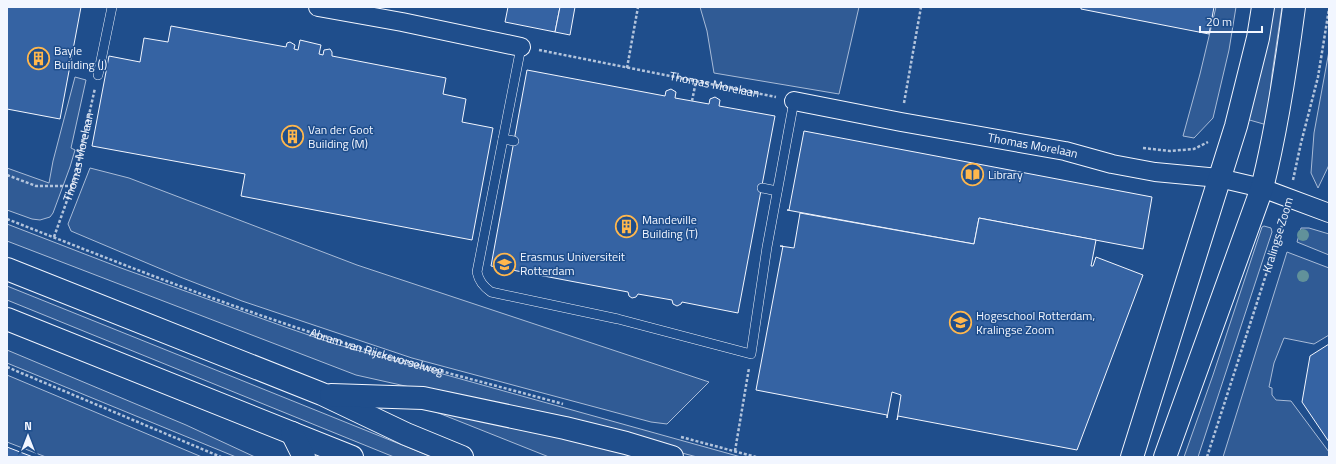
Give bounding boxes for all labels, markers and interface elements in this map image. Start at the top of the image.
scale bar [1200,8,1262,34]
text: 20 m [1206,12,1232,31]
place label: Bayle Building (J) [54,41,107,74]
building icon: Bayle Building (J) [26,45,52,71]
street label: Thomas Morelaan [668,66,761,103]
street label: Thomas Morelaan [57,110,98,204]
place label: Van der Goot Building (M) [308,120,374,153]
building icon: Van der Goot Building (M) [280,124,306,150]
street label: Thomas Morelaan [986,128,1080,163]
library icon: Library [959,162,985,188]
place label: Library [988,165,1023,184]
street label: Kralingse Zoom [1257,195,1298,275]
place label: Mandeville Building (T) [642,210,698,243]
building icon: Mandeville Building (T) [613,214,639,240]
place label: Erasmus Universiteit Rotterdam [520,247,626,280]
school or university icon: Erasmus Universiteit Rotterdam [492,251,518,277]
place label: Hogeschool Rotterdam, Kralingse Zoom [976,306,1095,339]
school or university icon: Hogeschool Rotterdam, Kralingse Zoom [947,310,973,336]
street label: Abram van Rijckevorselweg [307,323,446,380]
north arrow [8,416,48,456]
text: N [24,418,32,434]

